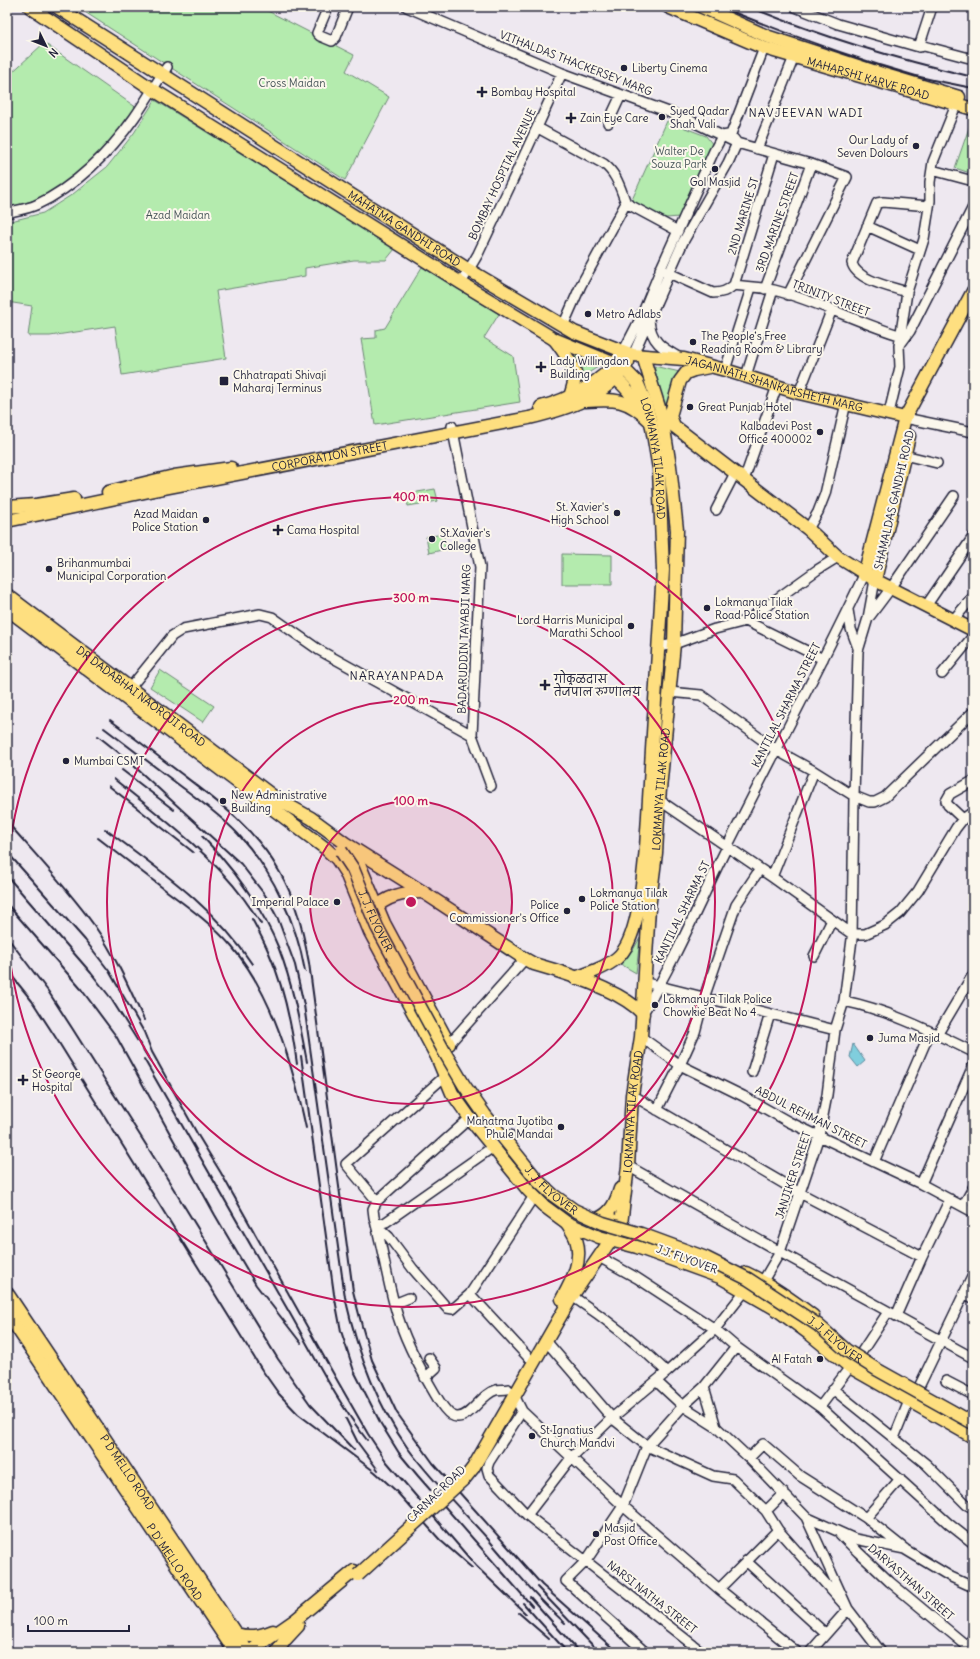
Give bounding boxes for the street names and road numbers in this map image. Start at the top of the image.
street label: VITHALDAS THACKERSEY MARG [498,27,654,99]
street label: MAHARSHI KARVE ROAD [806,54,931,103]
street label: BOMBAY HOSPITAL AVENUE [465,106,539,242]
street label: 3RD MARINE STREET [752,170,802,274]
street label: 2ND MARINE ST [725,175,762,256]
street label: MAHATMA GANDHI ROAD [345,188,463,270]
street label: TRINITY STREET [790,277,872,319]
street label: JAGANNATH SHANKARSHETH MARG [684,353,864,415]
street label: LOKMANYA TILAK ROAD [637,395,668,520]
street label: SHAMALDAS GANDHI ROAD [871,429,917,571]
street label: CORPORATION STREET [270,438,389,474]
street label: BADARUDDIN TAYABJI MARG [454,564,474,714]
street label: KANTILAL SHARMA STREET [748,640,824,770]
street label: DR DADABHAI NAOROJI ROAD [74,643,209,750]
street label: LOKMANYA TILAK ROAD [649,727,673,851]
street label: KANTILAL SHARMA ST [651,858,713,965]
street label: J. J. FLYOVER [355,887,396,954]
street label: LOKMANYA TILAK ROAD [620,1049,646,1174]
street label: ABDUL REHMAN STREET [753,1083,869,1151]
street label: JANJIKER STREET [772,1129,814,1220]
street label: J. J. FLYOVER [522,1163,581,1218]
street label: J.J. FLYOVER [654,1241,720,1277]
street label: J. J. FLYOVER [805,1313,865,1366]
street label: P D MELLO ROAD [97,1432,158,1513]
street label: CARNAC ROAD [404,1462,468,1525]
street label: P D' MELLO ROAD [143,1521,206,1603]
street label: DARYASTHAN STREET [865,1541,957,1623]
street label: NARSI NATHA STREET [604,1558,700,1637]

